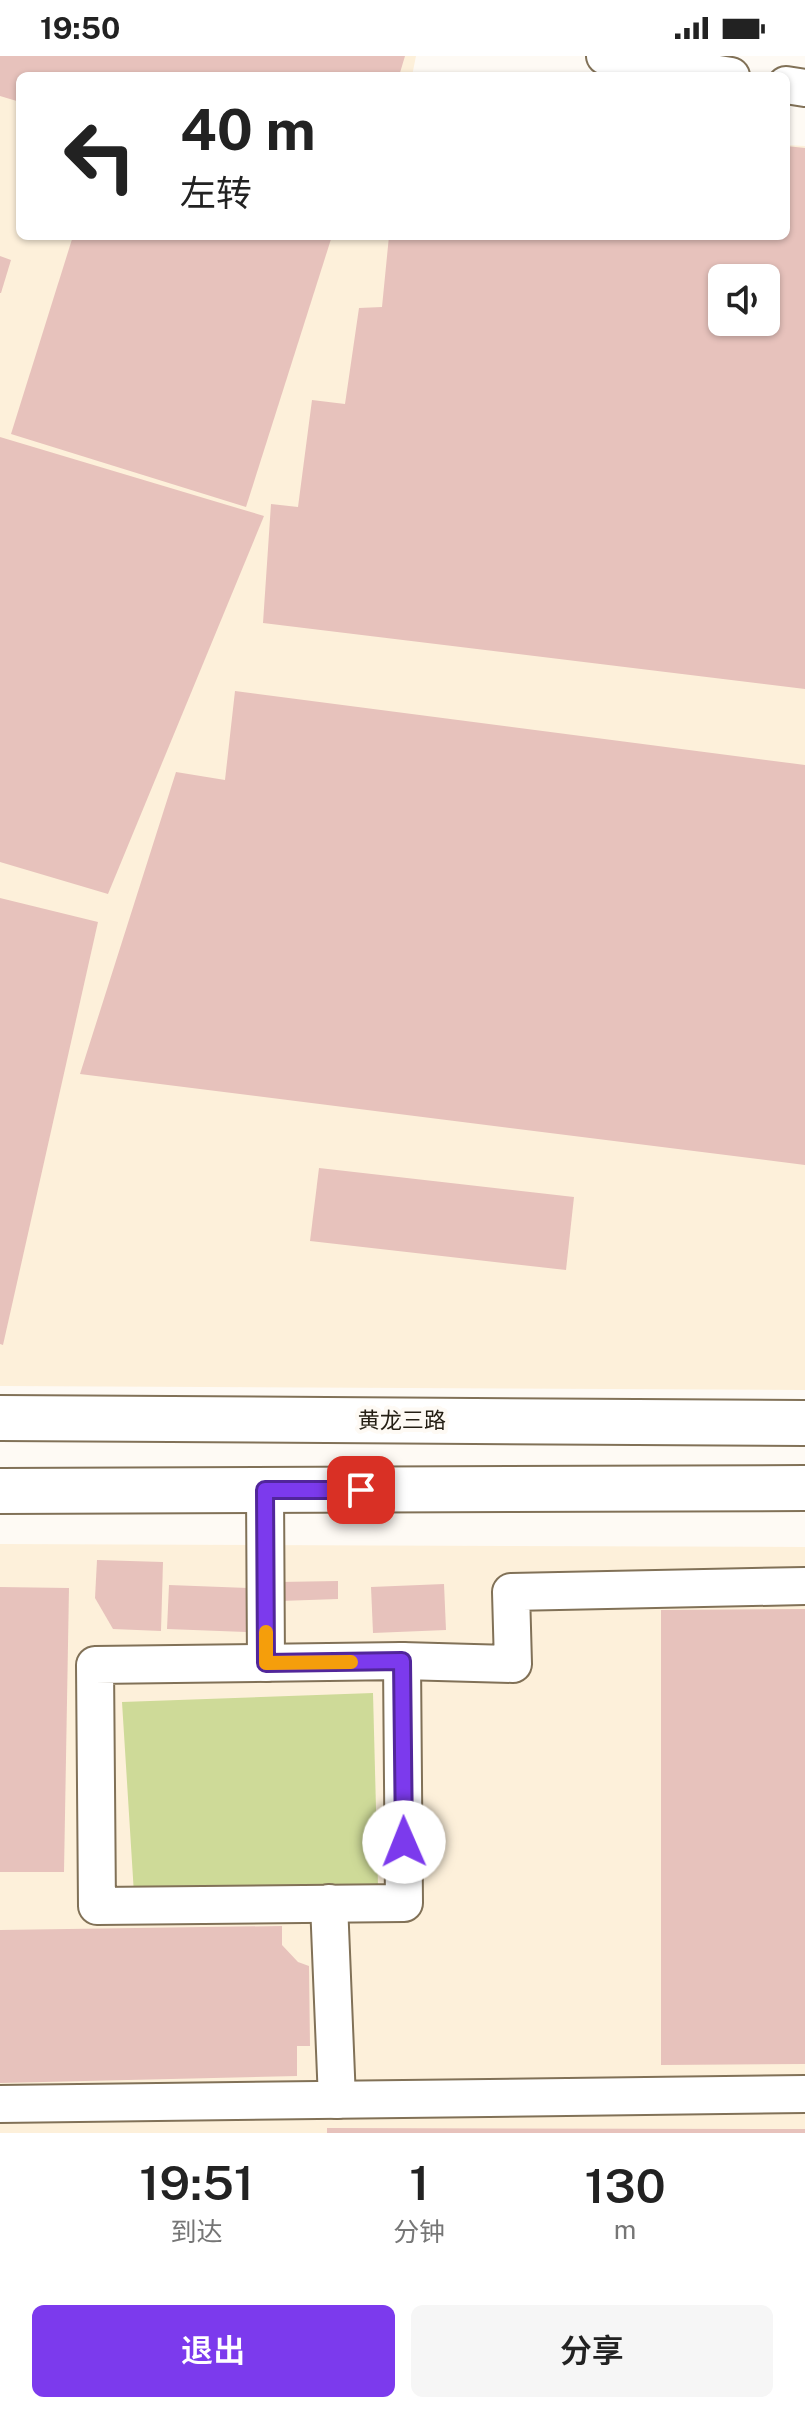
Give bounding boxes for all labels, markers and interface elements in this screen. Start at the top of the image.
text: 19:50 [40,10,120,46]
text: 40 m [180,97,316,163]
icon: left [48,104,152,208]
text: 左转 [180,172,252,214]
map controls [708,264,780,336]
button: sound [708,264,780,336]
street label: 黄龙三路 [358,1407,446,1433]
pin [327,1456,395,1524]
icon: arrive [339,1468,383,1512]
position arrow [362,1800,446,1884]
text: 19:51 [139,2154,254,2211]
text: 1 [409,2154,429,2211]
text: 130 [584,2157,666,2214]
text: m [614,2214,636,2245]
text: 到达 [171,2216,223,2247]
text: 分钟 [393,2216,445,2247]
button: 退出 [32,2305,395,2397]
button: 分享 [411,2305,773,2397]

